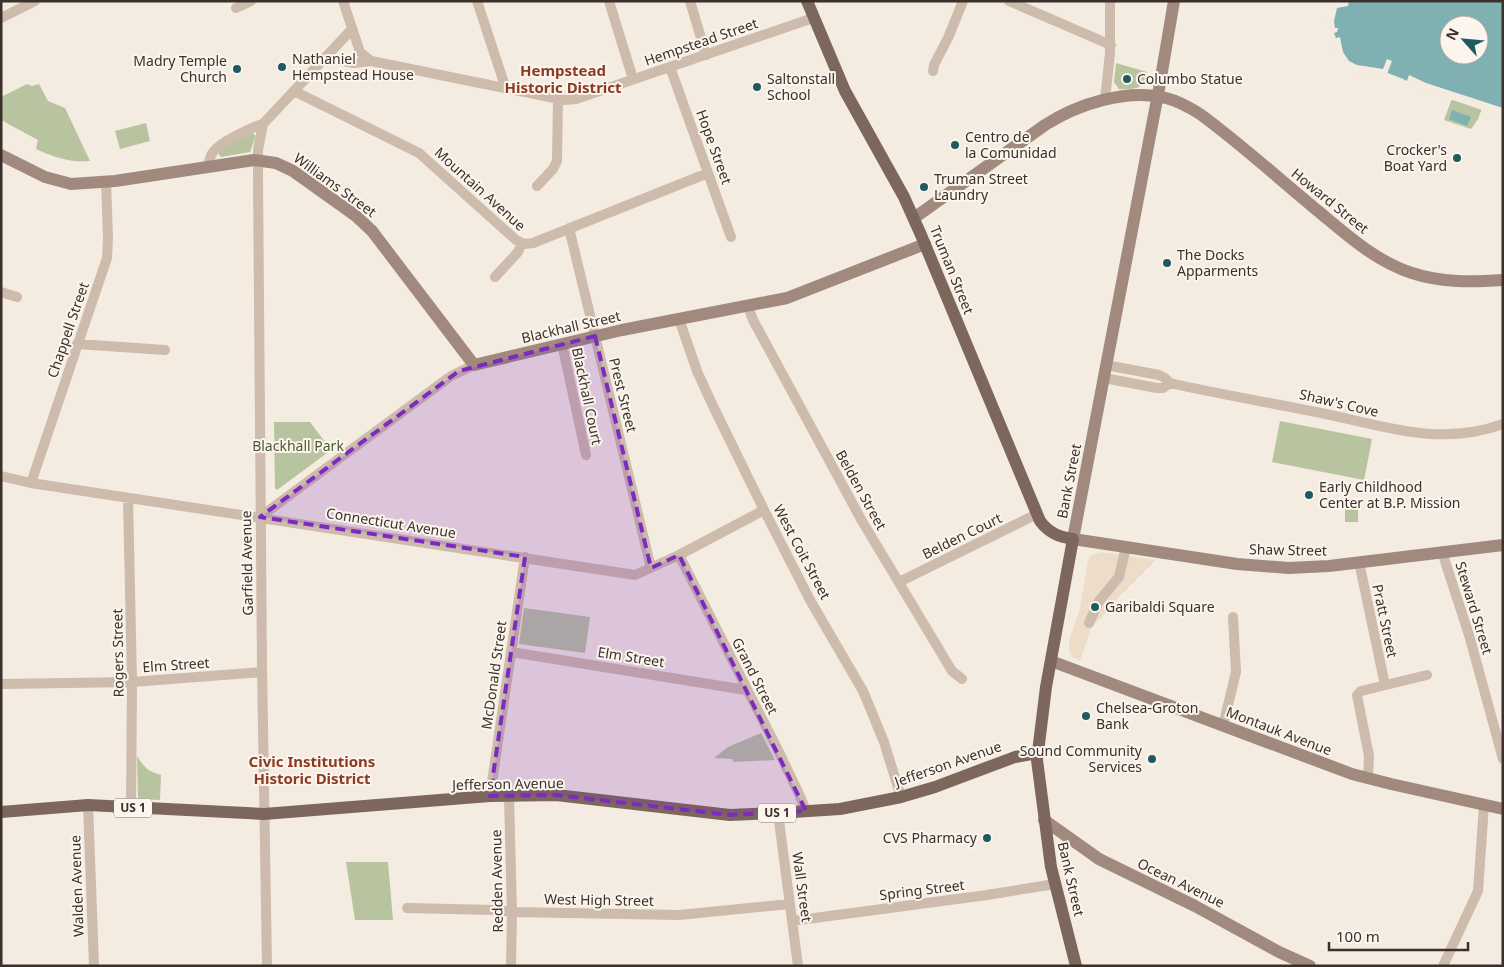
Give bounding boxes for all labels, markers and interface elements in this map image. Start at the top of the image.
street label: Hempstead Street [642,13,760,70]
north arrow [1439,15,1489,65]
text: N [1441,24,1463,43]
place label: Nathaniel Hempstead House [292,49,414,84]
place label: Madry Temple Church [133,51,227,86]
district label: Hempstead Historic District [504,60,622,97]
marker: Nathaniel Hempstead House [276,61,288,73]
marker: Madry Temple Church [231,63,243,75]
place label: Saltonstall School [767,69,835,104]
place label: Columbo Statue [1137,69,1243,88]
marker: Columbo Statue [1121,73,1133,85]
marker: Saltonstall School [751,81,763,93]
street label: Hope Street [692,107,737,187]
place label: Centro de la Comunidad [965,127,1057,162]
marker: Centro de la Comunidad [949,139,961,151]
place label: Crocker's Boat Yard [1384,140,1447,175]
street label: Mountain Avenue [431,143,530,235]
street label: Williams Street [290,148,380,221]
marker: Crocker's Boat Yard [1451,152,1463,164]
street label: Howard Street [1288,164,1373,238]
place label: Truman Street Laundry [934,169,1028,204]
marker: Truman Street Laundry [918,181,930,193]
street label: Truman Street [926,223,979,317]
place label: The Docks Apparments [1177,245,1258,280]
marker: The Docks Apparments [1161,257,1173,269]
street label: Chappell Street [42,279,93,380]
street label: Blackhall Street [519,306,622,347]
street label: Blackhall Court [568,346,607,446]
street label: Prest Street [605,356,642,434]
street label: Shaw's Cove [1298,384,1381,421]
park label: Blackhall Park [252,436,344,455]
street label: Bank Street [1052,442,1085,520]
street label: Belden Street [832,446,891,533]
place label: Early Childhood Center at B.P. Mission [1319,477,1461,512]
marker: Early Childhood Center at B.P. Mission [1303,489,1315,501]
street label: West Coit Street [769,501,835,602]
street label: Connecticut Avenue [325,503,457,542]
street label: Belden Court [919,508,1005,563]
street label: Garfield Avenue [236,510,257,616]
street label: Shaw Street [1249,539,1327,560]
street label: Steward Street [1451,559,1498,657]
street label: Pratt Street [1368,582,1403,659]
place label: Garibaldi Square [1105,597,1215,616]
marker: Garibaldi Square [1089,601,1101,613]
street label: Rogers Street [107,608,128,698]
street label: McDonald Street [476,619,511,731]
street label: Grand Street [728,634,783,717]
street label: Elm Street [596,642,666,671]
street label: Elm Street [142,653,210,676]
place label: Chelsea-Groton Bank [1096,698,1198,733]
street label: Montauk Avenue [1224,702,1335,759]
marker: Chelsea-Groton Bank [1080,710,1092,722]
street label: Jefferson Avenue [890,736,1004,791]
place label: Sound Community Services [1020,741,1143,776]
district label: Civic Institutions Historic District [249,751,375,788]
marker: Sound Community Services [1146,753,1158,765]
street label: Jefferson Avenue [450,773,564,794]
road number: US 1 [114,798,152,818]
road number: US 1 [758,804,796,822]
place label: CVS Pharmacy [883,828,978,847]
street label: Redden Avenue [486,829,507,933]
marker: CVS Pharmacy [981,832,993,844]
street label: Walden Avenue [65,835,88,937]
street label: Bank Street [1054,840,1089,918]
street label: Wall Street [788,851,817,923]
street label: Ocean Avenue [1134,853,1228,912]
street label: Spring Street [878,875,966,904]
street label: West High Street [544,889,654,910]
scale bar [1329,920,1468,952]
text: 100 m [1336,926,1380,946]

